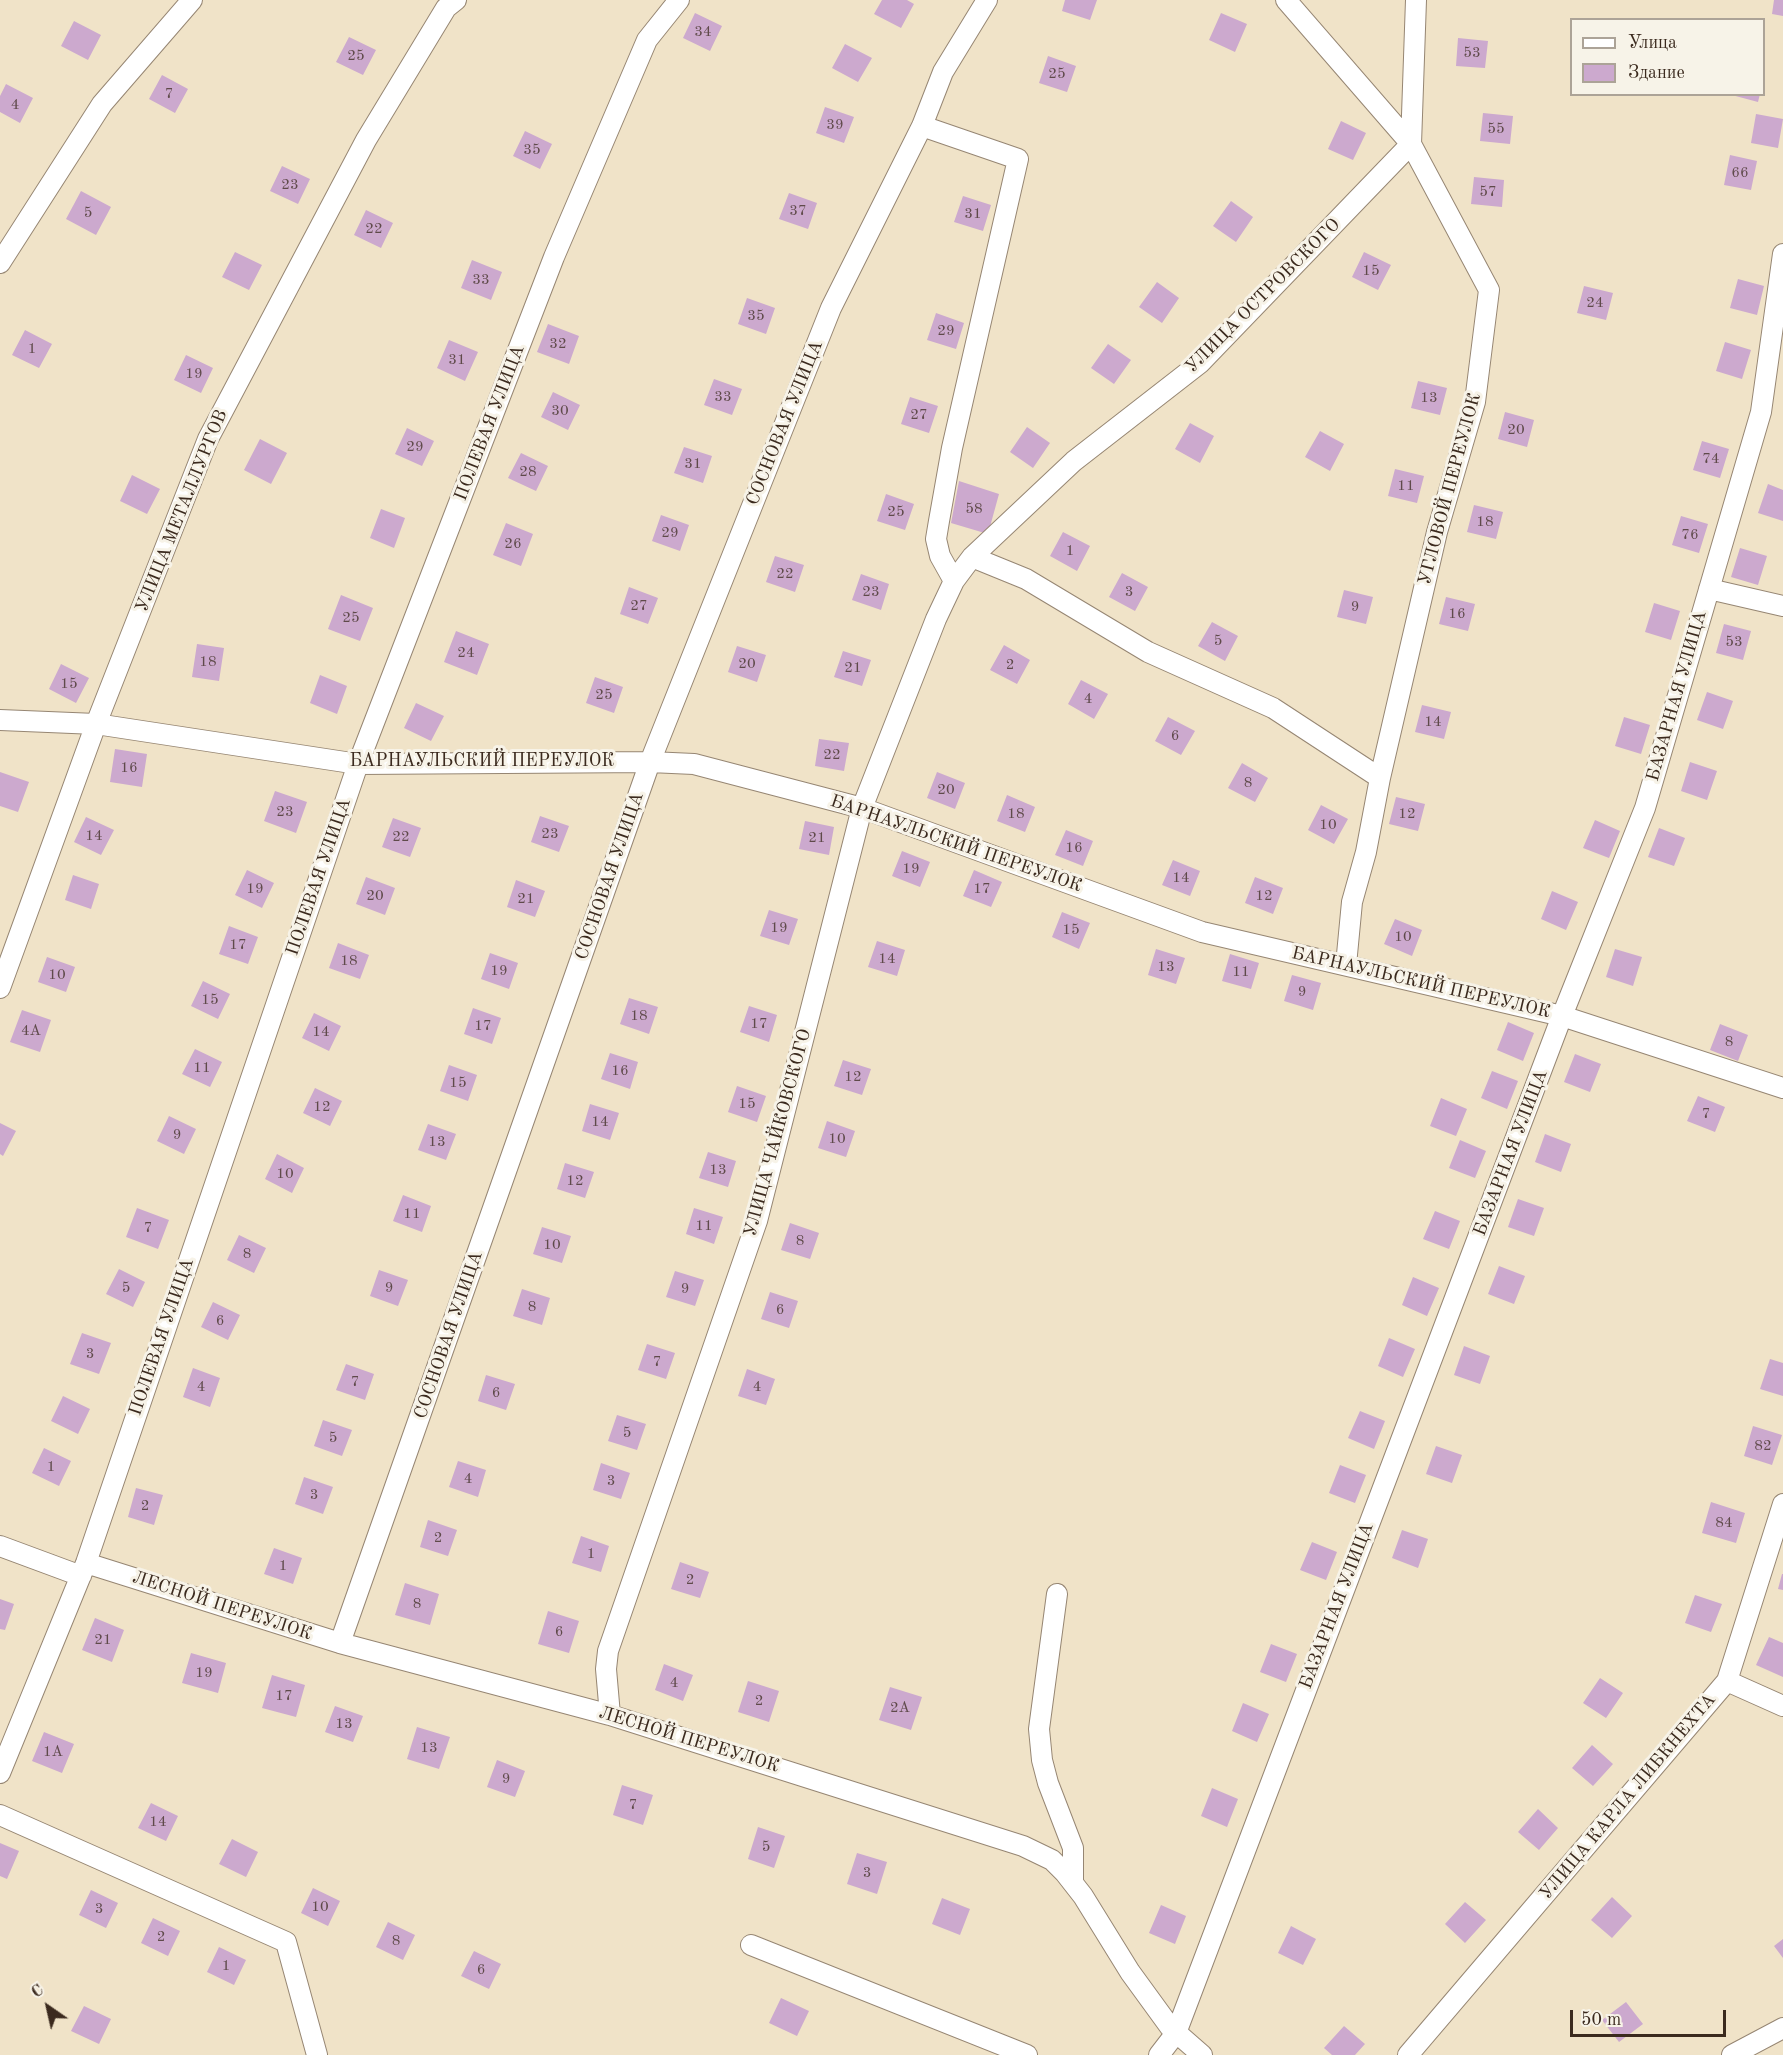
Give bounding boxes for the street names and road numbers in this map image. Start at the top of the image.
street label: УЛИЦА ОСТРОВСКОГО [1181,214,1345,378]
street label: СОСНОВАЯ УЛИЦА [742,337,828,509]
street label: ПОЛЕВАЯ УЛИЦА [450,342,530,504]
street label: УГЛОВОЙ ПЕРЕУЛОК [1414,391,1486,587]
street label: УЛИЦА МЕТАЛЛУРГОВ [131,407,233,615]
street label: БАЗАРНАЯ УЛИЦА [1642,608,1712,784]
street label: БАРНАУЛЬСКИЙ ПЕРЕУЛОК [350,750,614,772]
street label: СОСНОВАЯ УЛИЦА [571,789,649,963]
street label: БАРНАУЛЬСКИЙ ПЕРЕУЛОК [827,791,1085,897]
street label: ПОЛЕВАЯ УЛИЦА [282,795,356,959]
street label: БАРНАУЛЬСКИЙ ПЕРЕУЛОК [1290,943,1552,1023]
street label: УЛИЦА ЧАЙКОВСКОГО [740,1027,816,1239]
street label: БАЗАРНАЯ УЛИЦА [1469,1067,1553,1239]
street label: СОСНОВАЯ УЛИЦА [410,1248,488,1422]
street label: ПОЛЕВАЯ УЛИЦА [125,1255,199,1419]
street label: БАЗАРНАЯ УЛИЦА [1295,1520,1379,1692]
street label: ЛЕСНОЙ ПЕРЕУЛОК [130,1567,314,1645]
street label: УЛИЦА КАРЛА ЛИБКНЕХТА [1535,1689,1721,1905]
street label: ЛЕСНОЙ ПЕРЕУЛОК [596,1702,782,1778]

